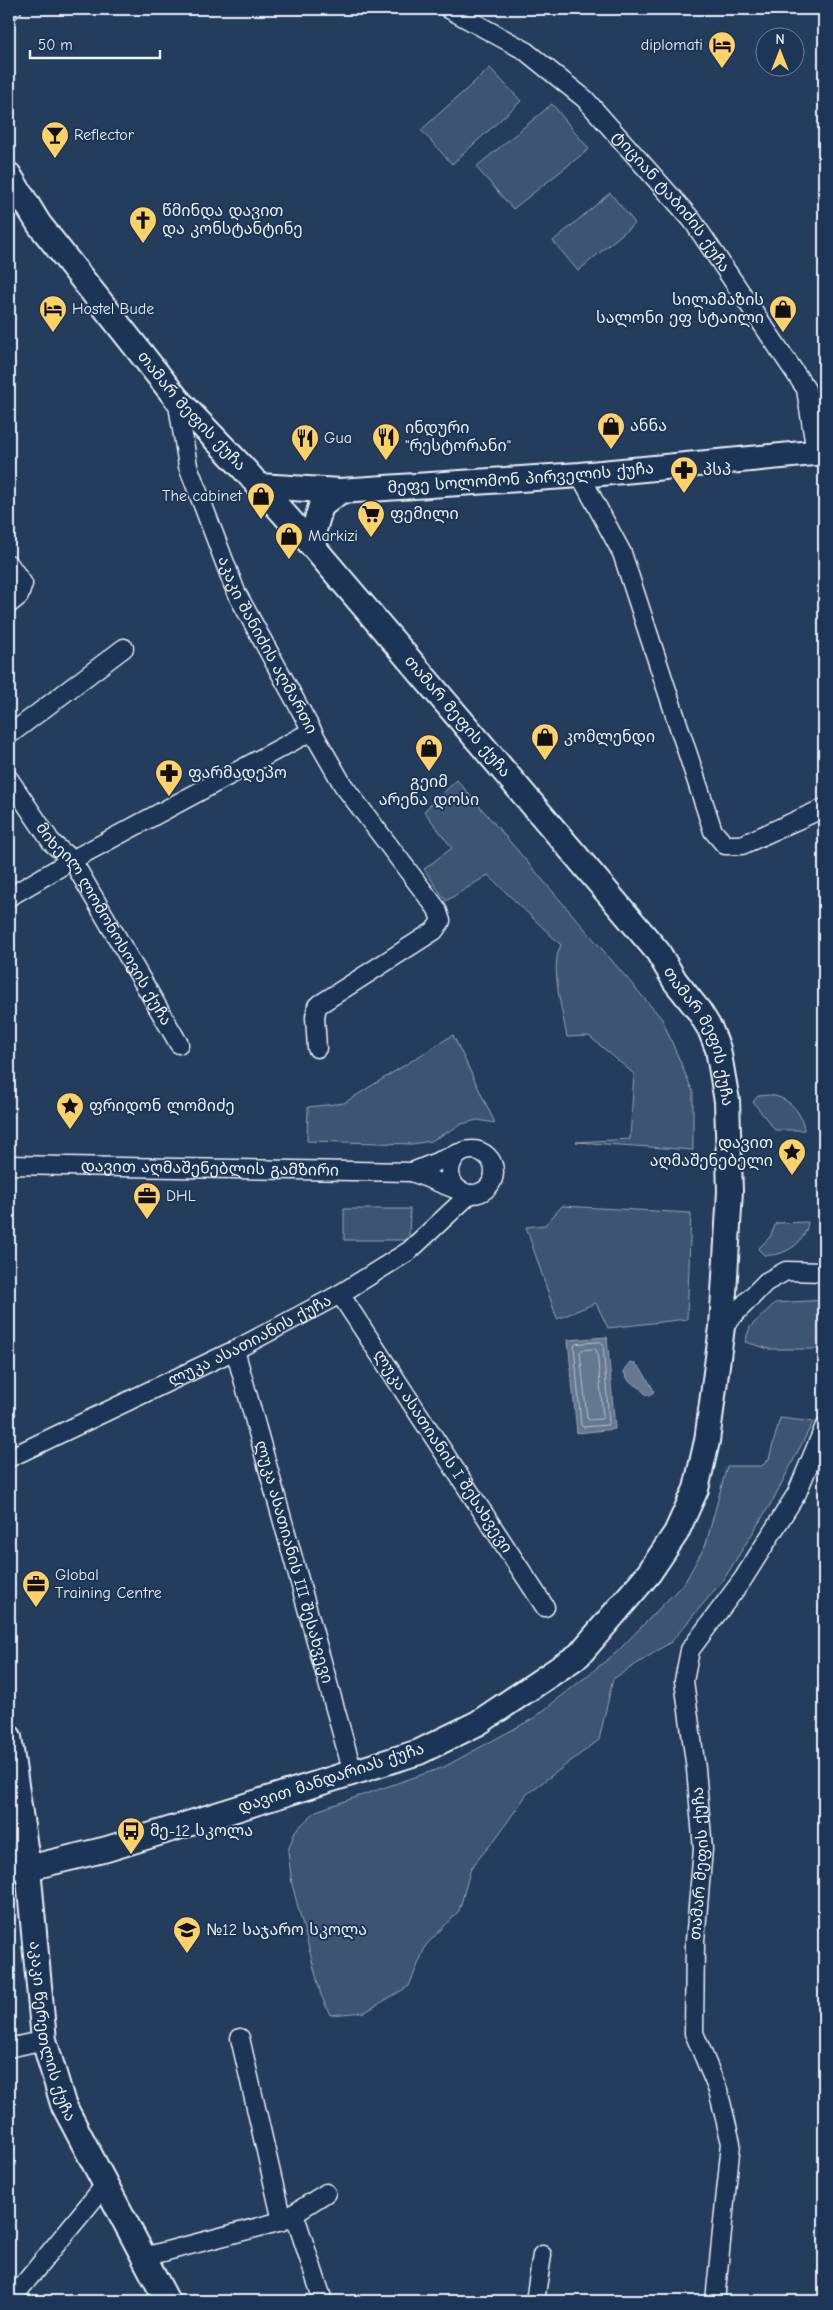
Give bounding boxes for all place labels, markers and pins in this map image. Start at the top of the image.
hotel icon: diplomati [707,30,737,69]
place label: diplomati [641,36,703,54]
bar icon: Reflector [40,120,70,159]
place label: Reflector [74,126,135,144]
place label: წმინდა დავით და კონსტანტინე [162,202,303,239]
church icon: წმინდა დავით და კონსტანტინე [128,205,158,244]
place label: სილამაზის სალონი ეფ სტაილი [596,291,764,328]
hotel icon: Hostel Bude [38,294,68,333]
shop icon: სილამაზის სალონი ეფ სტაილი [768,294,798,333]
place label: Hostel Bude [72,300,154,318]
shop icon: ანნა [596,411,626,450]
place label: ანნა [630,417,667,435]
place label: ინდური "რესტორანი" [405,419,511,455]
restaurant icon: ინდური "რესტორანი" [371,422,401,461]
restaurant icon: Gua [290,423,320,462]
place label: Gua [324,429,352,447]
pharmacy icon: პსპ [669,455,699,494]
place label: პსპ [703,461,731,479]
shop icon: The cabinet [246,481,276,520]
place label: The cabinet [162,487,242,505]
supermarket icon: ფემილი [356,499,386,538]
place label: ფემილი [390,505,459,524]
shop icon: Markizi [274,521,304,560]
place label: Markizi [308,527,358,545]
shop icon: კომლენდი [530,722,560,761]
place label: კომლენდი [564,728,655,747]
shop icon: გეიმ არენა დოსი [414,733,444,772]
pharmacy icon: ფარმადეპო [154,758,184,797]
place label: ფარმადეპო [188,764,287,783]
place label: გეიმ არენა დოსი [379,773,479,810]
place icon: ფრიდონ ლომიძე [55,1091,85,1130]
place label: ფრიდონ ლომიძე [89,1097,235,1116]
place label: დავით აღმაშენებელი [650,1134,773,1171]
place icon: დავით აღმაშენებელი [777,1137,807,1176]
office icon: DHL [132,1181,162,1220]
place label: DHL [166,1187,196,1205]
place label: Global Training Centre [55,1566,162,1602]
office icon: Global Training Centre [21,1569,51,1608]
bus stop icon: მე-12 სკოლა [116,1816,146,1855]
place label: მე-12 სკოლა [150,1822,253,1841]
school or university icon: №12 საჯარო სკოლა [172,1915,202,1954]
place label: №12 საჯარო სკოლა [206,1921,367,1940]

